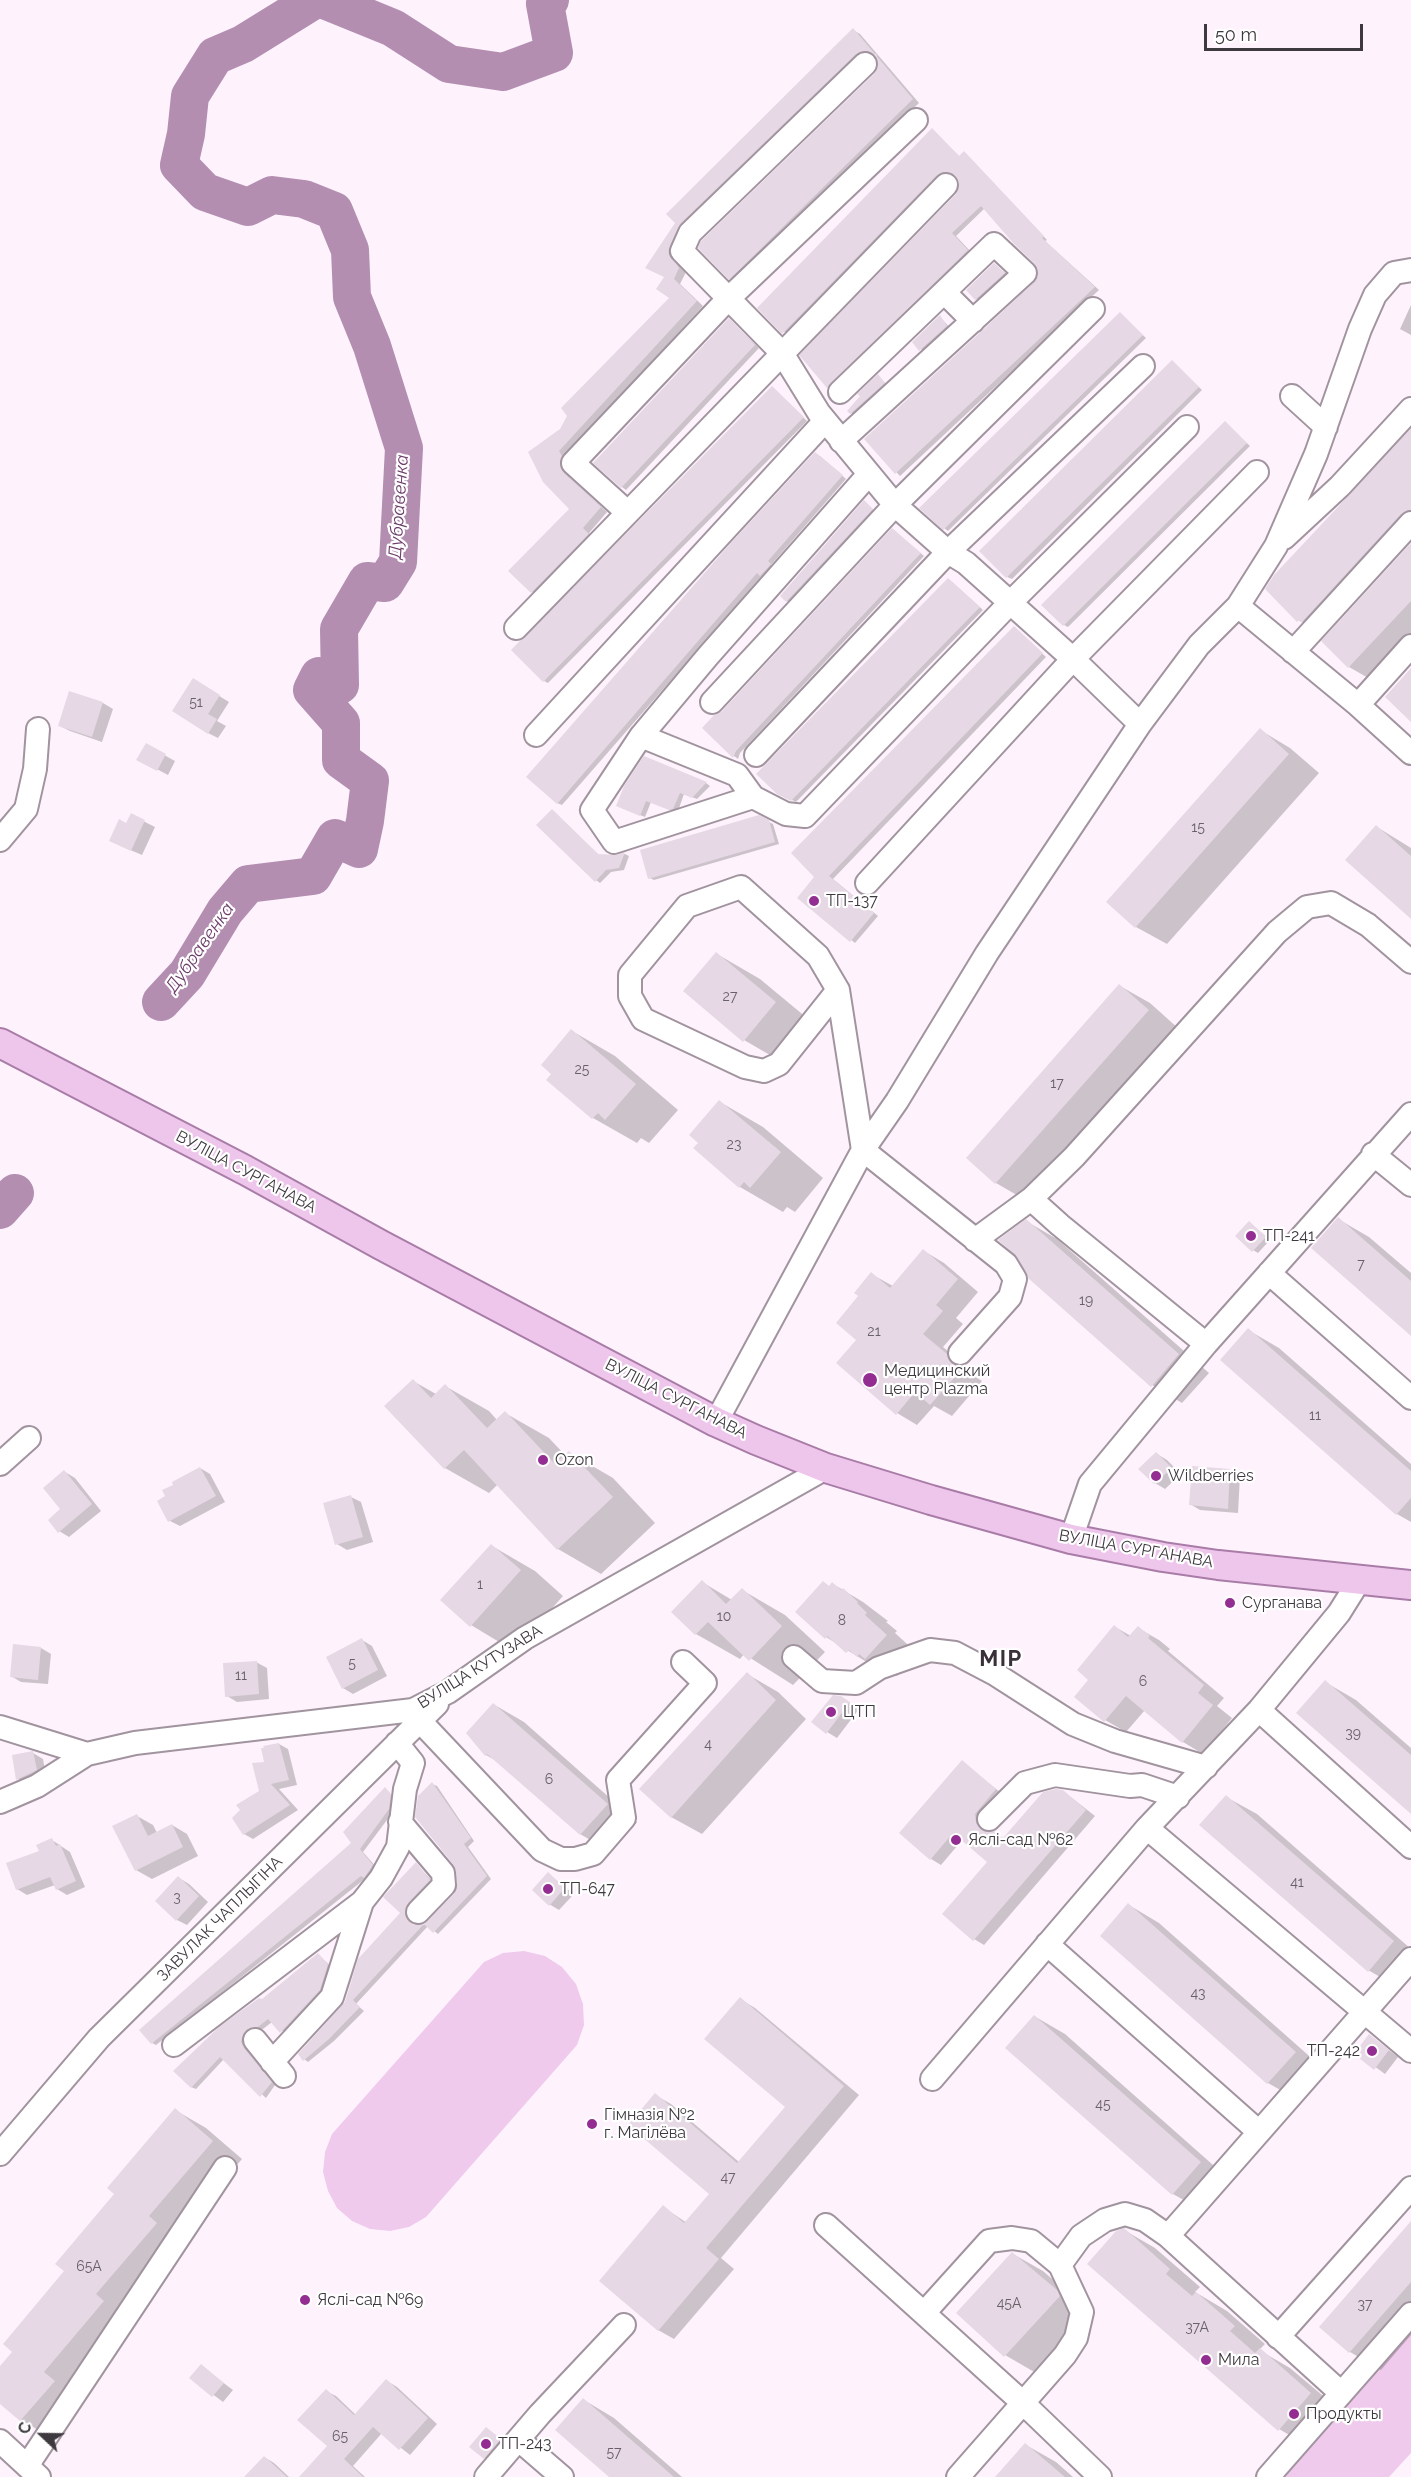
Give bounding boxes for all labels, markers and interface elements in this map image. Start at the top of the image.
scale bar [1207,12,1366,50]
text: 50 m [1215,24,1257,45]
water label: Дубравенка [385,454,413,560]
house number: 51 [189,695,203,711]
house number: 15 [1191,820,1205,836]
place label: ТП-137 [826,891,878,911]
marker: ТП-137 [807,894,821,908]
water label: Дубравенка [161,899,239,997]
house number: 27 [723,989,737,1005]
house number: 25 [575,1062,589,1078]
house number: 17 [1050,1076,1064,1092]
street label: ВУЛІЦА СУРГАНАВА [172,1127,320,1217]
house number: 23 [727,1137,741,1153]
place label: ТП-241 [1263,1226,1315,1246]
marker: ТП-241 [1244,1229,1258,1243]
house number: 7 [1357,1257,1365,1273]
house number: 19 [1079,1293,1093,1309]
house number: 21 [867,1324,881,1340]
street label: ВУЛІЦА СУРГАНАВА [602,1355,750,1443]
place label: Медицинский центр Plazma [884,1361,990,1399]
marker: Медицинский центр Plazma [861,1371,879,1389]
house number: 11 [1309,1408,1321,1424]
place label: Ozon [555,1450,594,1470]
marker: Ozon [536,1453,550,1467]
place label: Wildberries [1168,1466,1254,1486]
marker: Wildberries [1149,1469,1163,1483]
street label: ВУЛІЦА СУРГАНАВА [1057,1526,1215,1572]
house number: 1 [477,1577,483,1593]
place label: Сурганава [1242,1593,1322,1613]
marker: Сурганава [1223,1596,1237,1610]
house number: 10 [717,1609,731,1625]
house number: 8 [838,1613,846,1629]
street label: ВУЛІЦА КУТУЗАВА [414,1621,546,1713]
district label: МІР [979,1646,1023,1672]
house number: 5 [348,1656,356,1672]
house number: 11 [235,1668,247,1684]
house number: 6 [1139,1674,1147,1690]
place label: ЦТП [843,1702,876,1722]
marker: ЦТП [824,1705,838,1719]
house number: 39 [1345,1726,1361,1742]
house number: 4 [704,1737,712,1753]
house number: 6 [545,1772,553,1788]
place label: Яслі-сад №62 [968,1830,1073,1850]
marker: Яслі-сад №62 [949,1833,963,1847]
street label: ЗАВУЛАК ЧАПЛЫГІНА [153,1852,287,1986]
house number: 41 [1290,1875,1304,1891]
place label: ТП-647 [560,1879,615,1899]
marker: ТП-647 [541,1882,555,1896]
house number: 3 [173,1890,181,1906]
house number: 43 [1190,1986,1206,2002]
place label: ТП-242 [1307,2041,1360,2061]
marker: ТП-242 [1365,2044,1379,2058]
house number: 45 [1095,2097,1111,2113]
place label: Гімназія №2 г. Магілёва [604,2105,695,2143]
marker: Гімназія №2 г. Магілёва [585,2117,599,2131]
house number: 47 [720,2170,736,2186]
house number: 65А [76,2259,102,2275]
place label: Яслі-сад №69 [317,2290,423,2310]
marker: Яслі-сад №69 [298,2293,312,2307]
house number: 45А [997,2296,1021,2312]
house number: 37 [1358,2297,1372,2313]
house number: 37А [1185,2320,1209,2336]
place label: Мила [1218,2350,1259,2370]
marker: Мила [1199,2353,1213,2367]
place label: Продукты [1306,2404,1382,2424]
north arrow [12,2405,72,2465]
marker: Продукты [1287,2407,1301,2421]
text: С [14,2419,36,2437]
house number: 65 [332,2429,348,2445]
place label: ТП-243 [498,2434,551,2454]
marker: ТП-243 [479,2437,493,2451]
house number: 57 [606,2445,622,2461]

